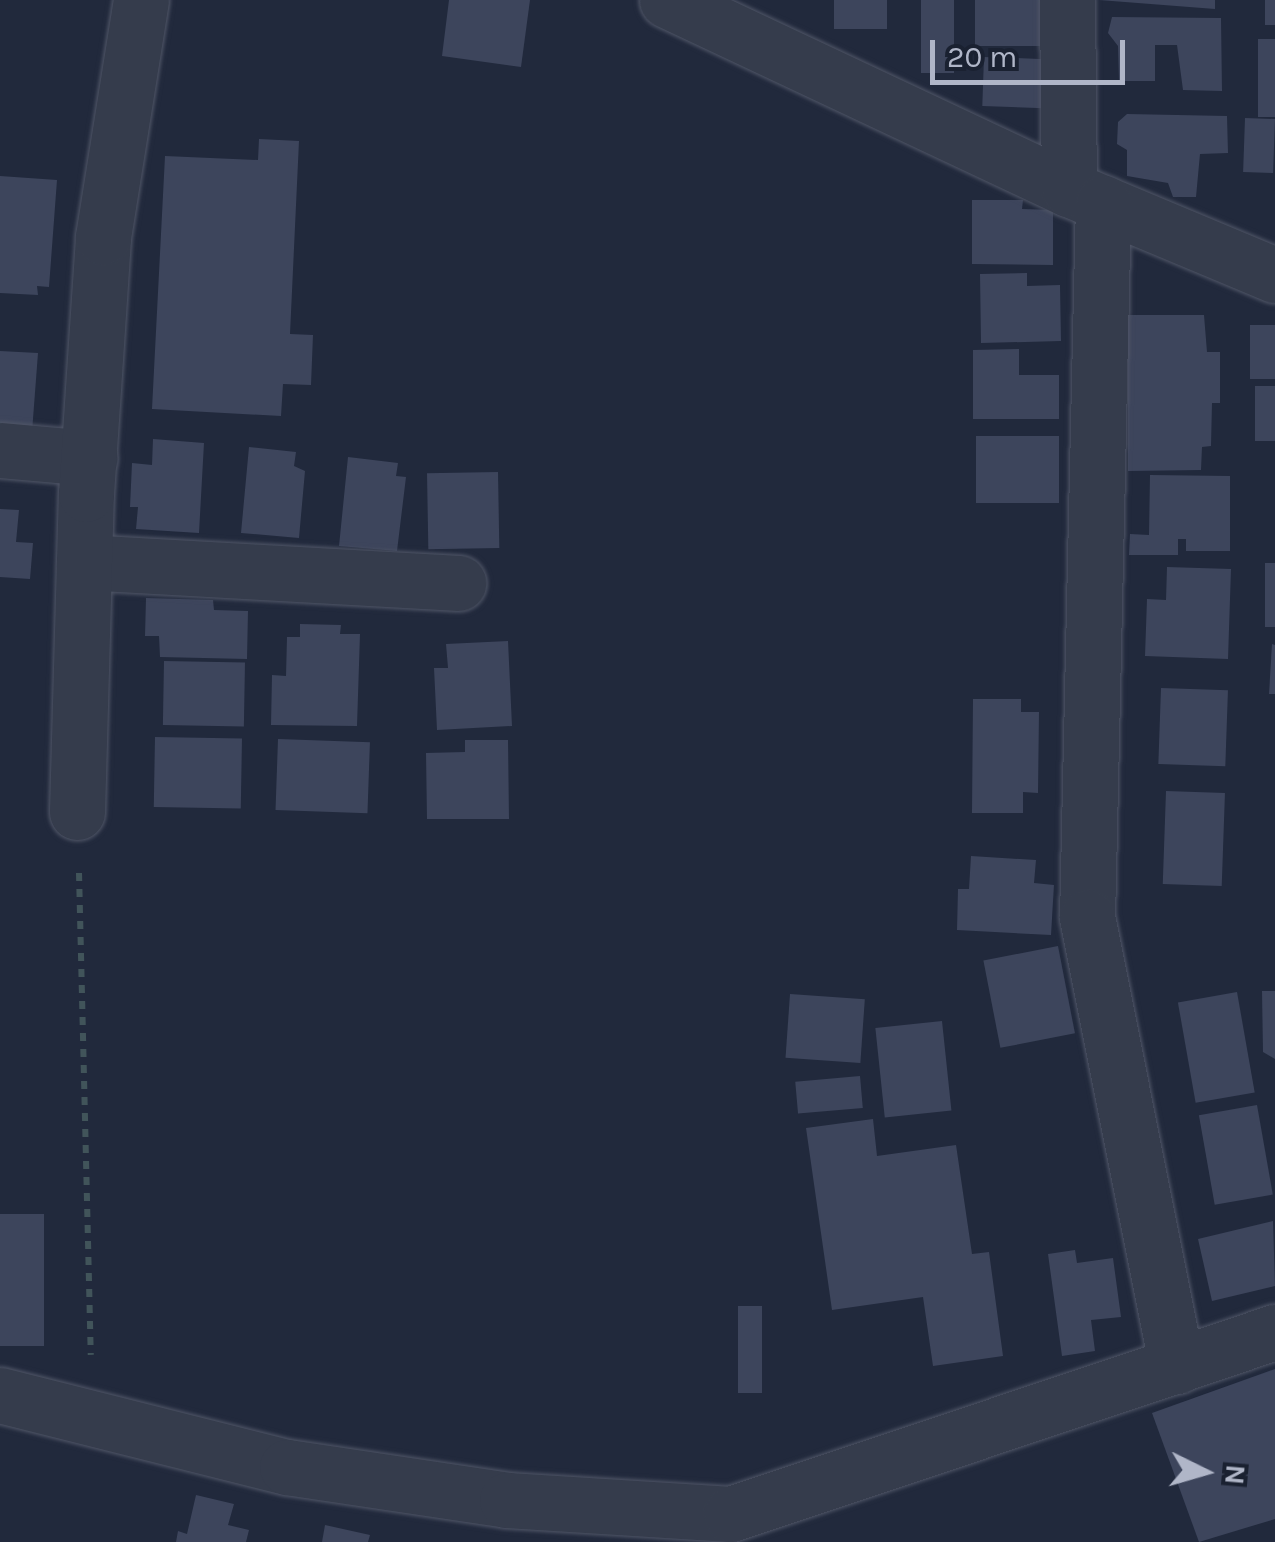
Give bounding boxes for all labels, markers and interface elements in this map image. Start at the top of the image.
scale bar [935,20,1130,82]
text: 20 m [947,39,1017,75]
north arrow [1155,1422,1255,1522]
text: N [1218,1463,1253,1486]

